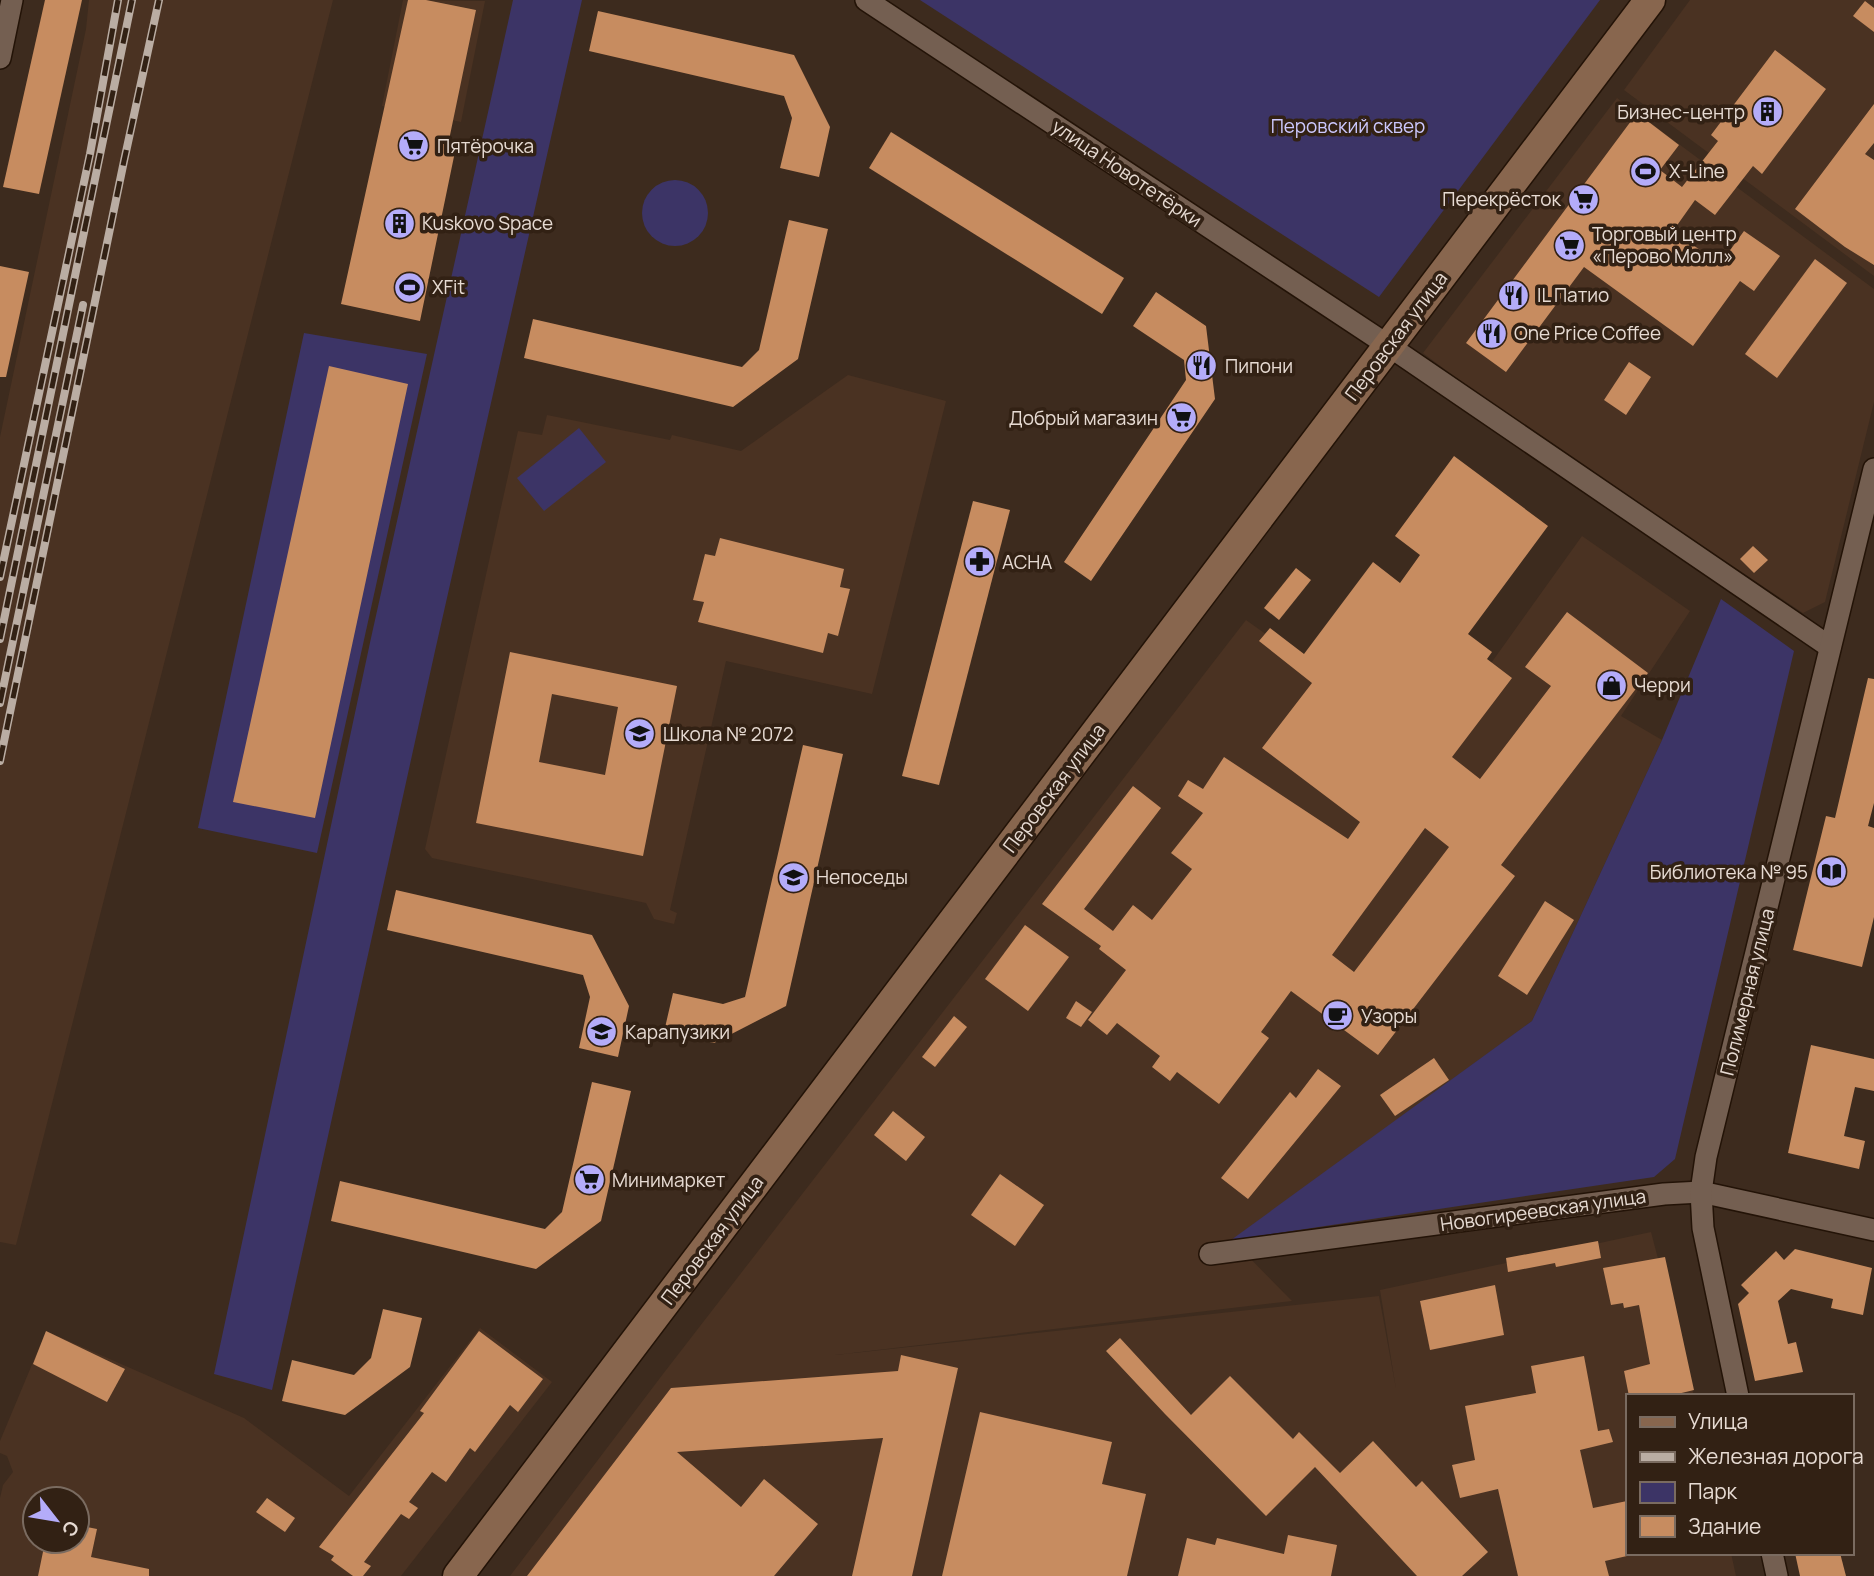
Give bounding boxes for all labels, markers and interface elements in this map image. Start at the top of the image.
building icon: Бизнес-центр [1751,95,1785,129]
place label: Бизнес-центр [1617,99,1745,125]
street label: улица Новотетёрки [1047,113,1207,233]
park label: Перовский сквер [1271,113,1425,139]
supermarket icon: Пятёрочка [397,129,431,163]
place label: Пятёрочка [437,133,534,159]
sports icon: X-Line [1629,154,1663,188]
place label: X-Line [1669,158,1725,184]
supermarket icon: Перекрёсток [1567,182,1601,216]
place label: Перекрёсток [1442,186,1562,212]
building icon: Kuskovo Space [382,206,416,240]
place label: Kuskovo Space [422,210,553,236]
place label: Торговый центр «Перово Молл» [1592,221,1737,269]
supermarket icon: Торговый центр «Перово Молл» [1552,228,1586,262]
street label: Перовская улица [1339,266,1453,406]
sports icon: XFit [392,270,426,304]
place label: XFit [432,274,465,300]
restaurant icon: IL Патио [1497,278,1531,312]
place label: IL Патио [1537,282,1609,308]
restaurant icon: One Price Coffee [1474,316,1508,350]
place label: One Price Coffee [1514,320,1661,346]
restaurant icon: Пипони [1185,349,1219,383]
place label: Пипони [1225,353,1293,379]
supermarket icon: Добрый магазин [1164,401,1198,435]
place label: Добрый магазин [1009,405,1158,431]
pharmacy icon: АСНА [962,545,996,579]
place label: АСНА [1002,549,1052,575]
shop icon: Черри [1594,668,1628,702]
place label: Черри [1634,672,1691,698]
school or university icon: Школа № 2072 [623,717,657,751]
street label: Перовская улица [997,718,1111,858]
place label: Школа № 2072 [663,721,794,747]
library icon: Библиотека № 95 [1814,855,1848,889]
place label: Библиотека № 95 [1650,859,1808,885]
school or university icon: Непоседы [776,860,810,894]
place label: Непоседы [816,864,908,890]
street label: Полимерная улица [1714,906,1780,1078]
cafe icon: Узоры [1321,999,1355,1033]
place label: Узоры [1361,1003,1417,1029]
school or university icon: Карапузики [585,1015,619,1049]
place label: Карапузики [625,1019,730,1045]
supermarket icon: Минимаркет [572,1163,606,1197]
place label: Минимаркет [612,1167,726,1193]
street label: Перовская улица [655,1170,769,1310]
street label: Новогиреевская улица [1438,1183,1648,1237]
legend [1626,1394,1853,1555]
text: Улица [1688,1407,1748,1435]
text: Железная дорога [1688,1442,1864,1470]
text: Парк [1688,1477,1738,1505]
north arrow [21,1485,91,1555]
text: Здание [1688,1512,1761,1540]
text: С [56,1516,85,1541]

